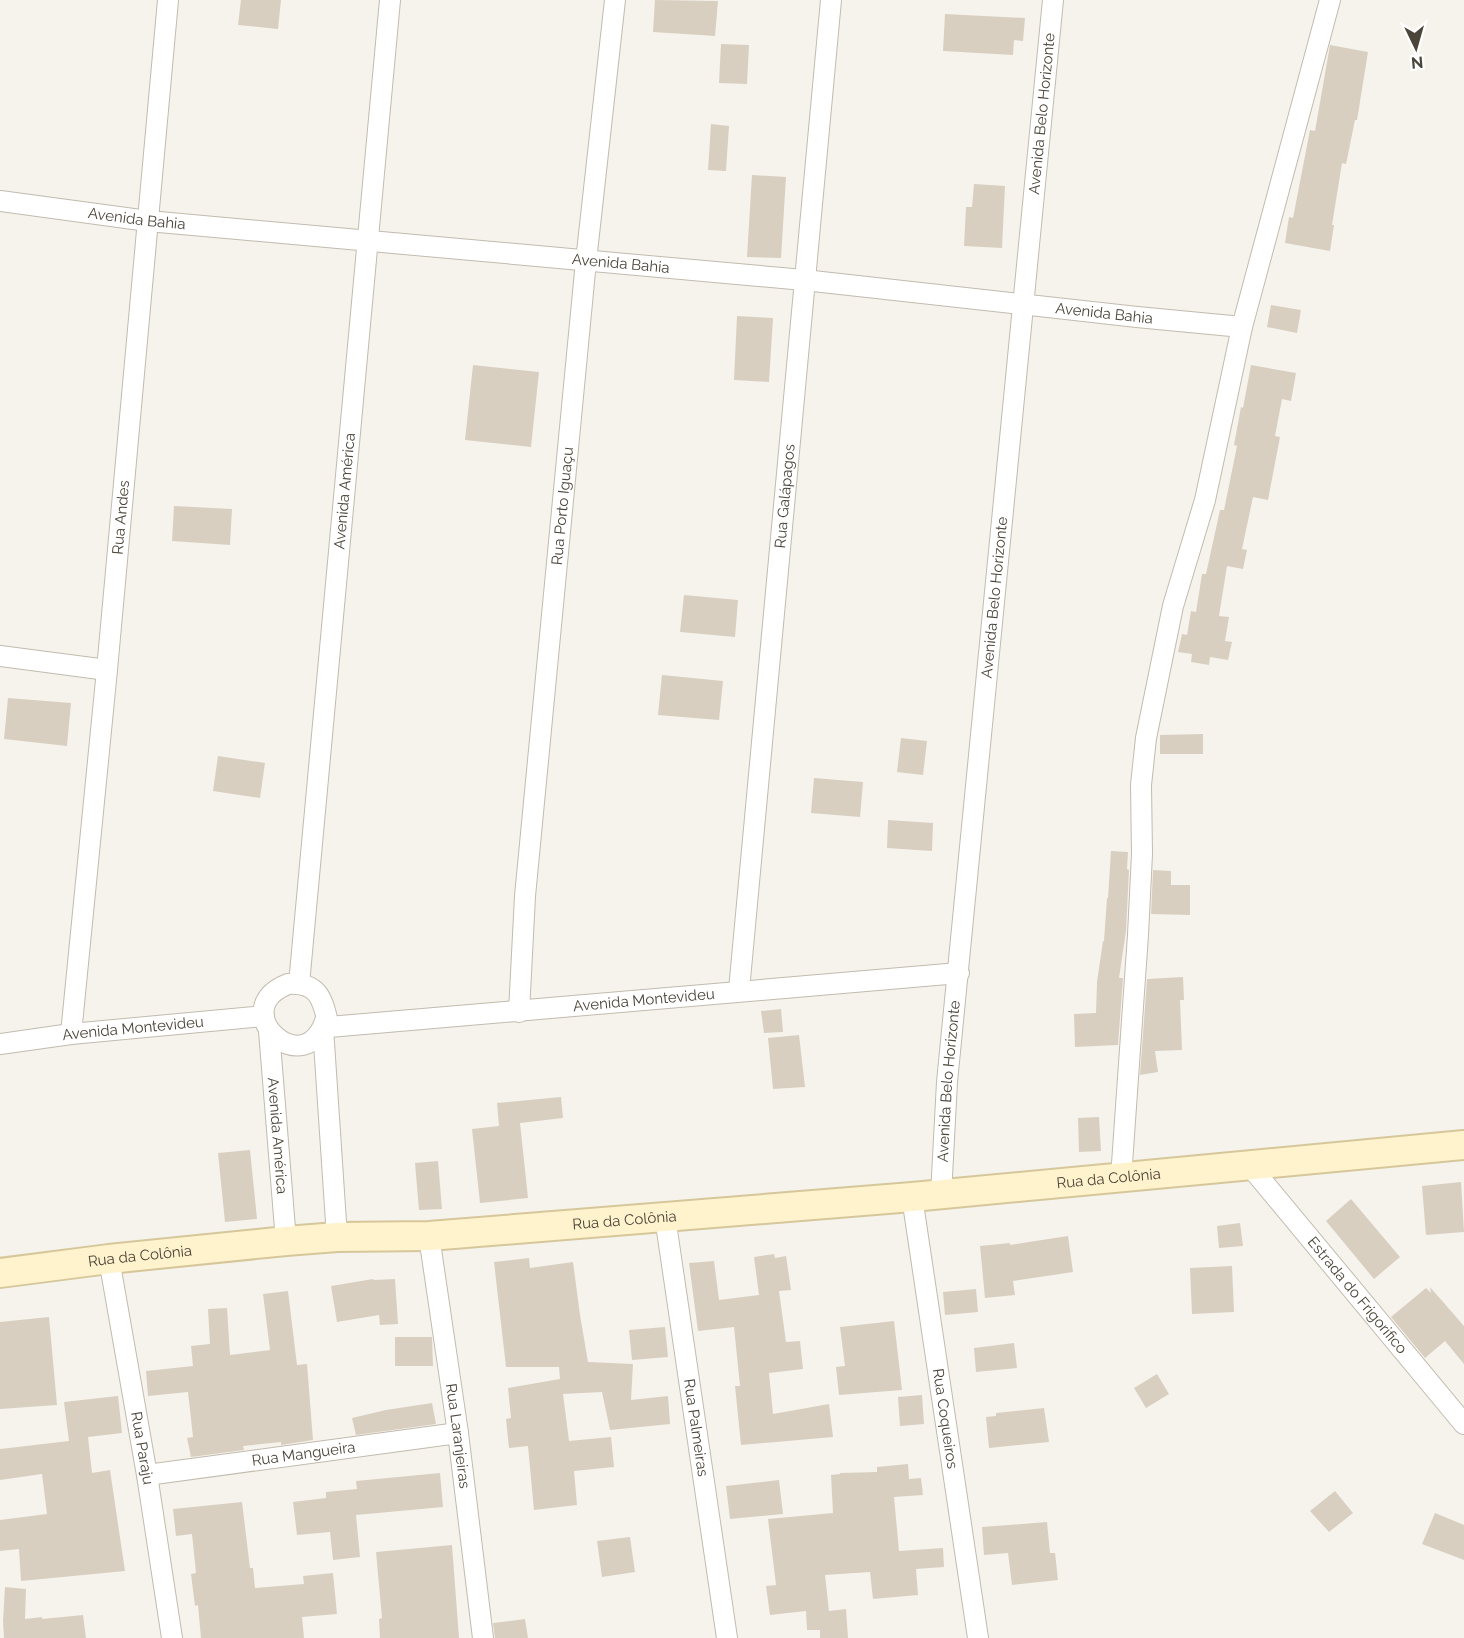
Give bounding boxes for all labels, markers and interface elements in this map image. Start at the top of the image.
north arrow [1386,18,1446,78]
street label: Avenida Belo Horizonte [1025,32,1059,195]
text: N [1410,52,1424,72]
street label: Avenida Bahia [87,204,186,233]
street label: Avenida Bahia [571,250,670,277]
street label: Avenida Bahia [1054,299,1154,327]
street label: Avenida América [330,432,359,550]
street label: Rua Galápagos [771,443,799,549]
street label: Rua Porto Iguaçu [548,446,577,566]
street label: Rua Andes [109,480,133,555]
street label: Avenida Belo Horizonte [978,516,1011,679]
street label: Avenida Montevideu [572,985,716,1015]
street label: Avenida Belo Horizonte [934,999,964,1163]
street label: Avenida Montevideu [61,1013,205,1044]
street label: Avenida América [264,1077,291,1195]
street label: Rua da Colônia [1056,1165,1161,1192]
street label: Rua da Colônia [572,1207,677,1233]
street label: Estrada do Frigorifico [1304,1233,1411,1357]
street label: Rua da Colônia [87,1242,193,1271]
street label: Rua Coqueiros [929,1367,962,1470]
street label: Rua Palmeiras [680,1378,712,1478]
street label: Rua Laranjeiras [442,1382,474,1490]
street label: Rua Paraju [127,1410,157,1486]
street label: Rua Mangueira [251,1438,357,1470]

